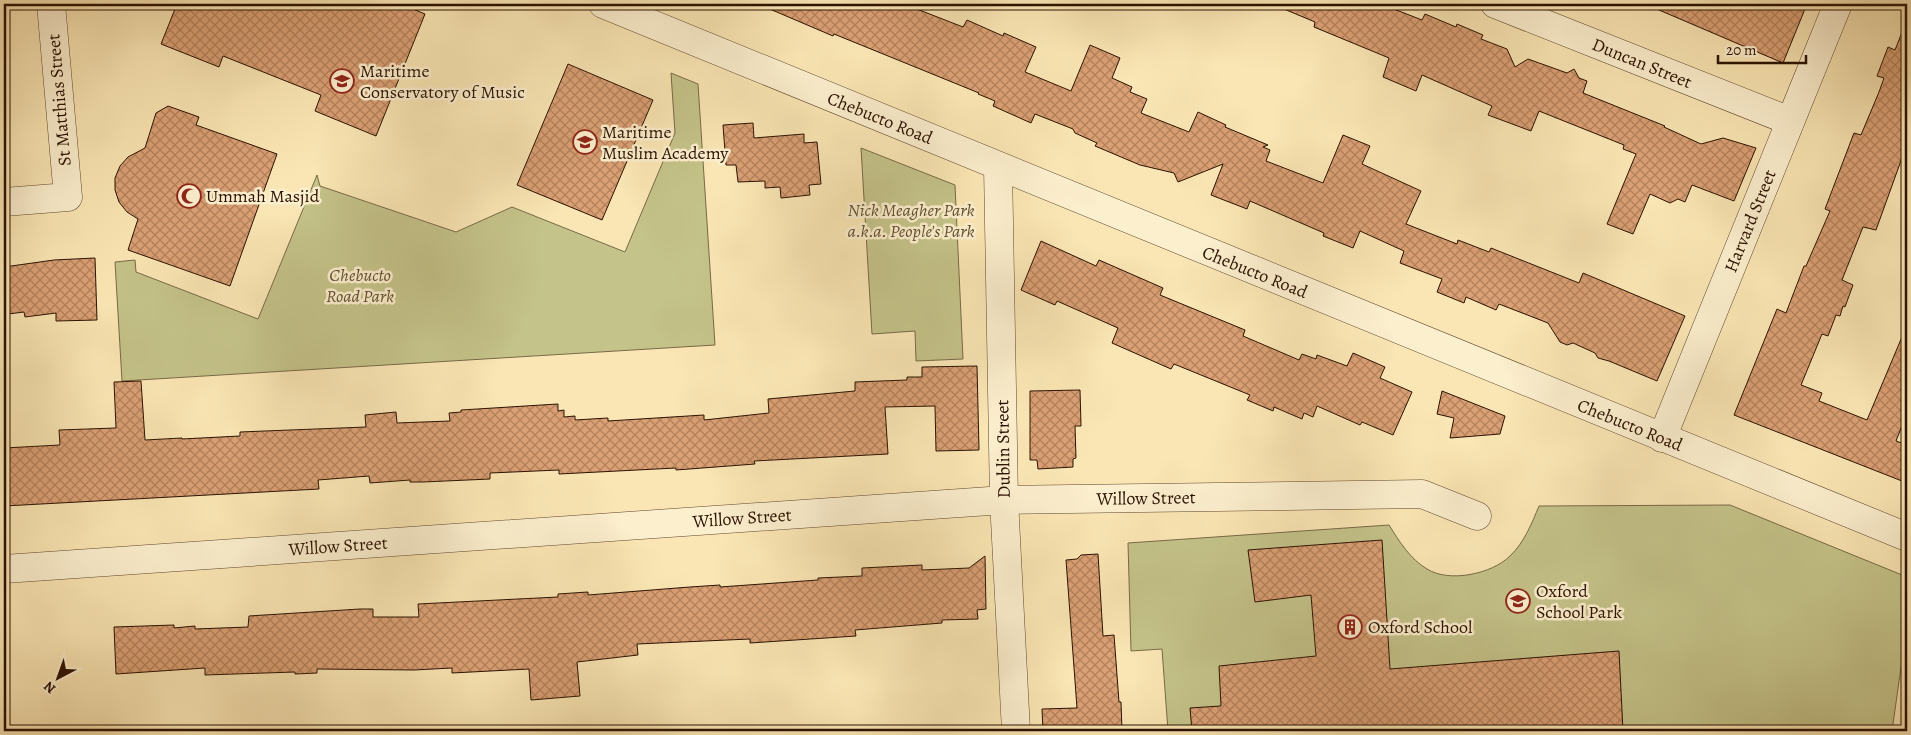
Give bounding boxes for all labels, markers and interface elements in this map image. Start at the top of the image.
street label: Duncan Street [1588,32,1696,94]
scale bar [1718,32,1806,64]
street label: St Matthias Street [41,33,77,167]
text: 20 m [1726,40,1757,60]
place label: Maritime Conservatory of Music [360,59,525,104]
school or university icon: Maritime Conservatory of Music [329,68,355,94]
street label: Chebucto Road [824,86,936,150]
place label: Maritime Muslim Academy [602,120,729,165]
school or university icon: Maritime Muslim Academy [572,129,598,155]
street label: Harvard Street [1718,166,1782,276]
mosque icon: Ummah Masjid [176,183,202,209]
place label: Ummah Masjid [206,184,320,208]
park label: Nick Meagher Park a.k.a. People's Park [847,198,975,243]
street label: Chebucto Road [1199,240,1311,304]
park label: Chebucto Road Park [326,263,394,308]
street label: Chebucto Road [1574,393,1686,457]
street label: Dublin Street [990,399,1016,499]
street label: Willow Street [1095,485,1196,511]
street label: Willow Street [691,503,792,533]
street label: Willow Street [287,531,388,561]
place label: Oxford School Park [1536,579,1622,624]
school or university icon: Oxford School Park [1505,588,1531,614]
building icon: Oxford School [1337,614,1363,640]
place label: Oxford School [1368,615,1473,639]
north arrow [32,652,82,702]
text: N [40,677,60,698]

